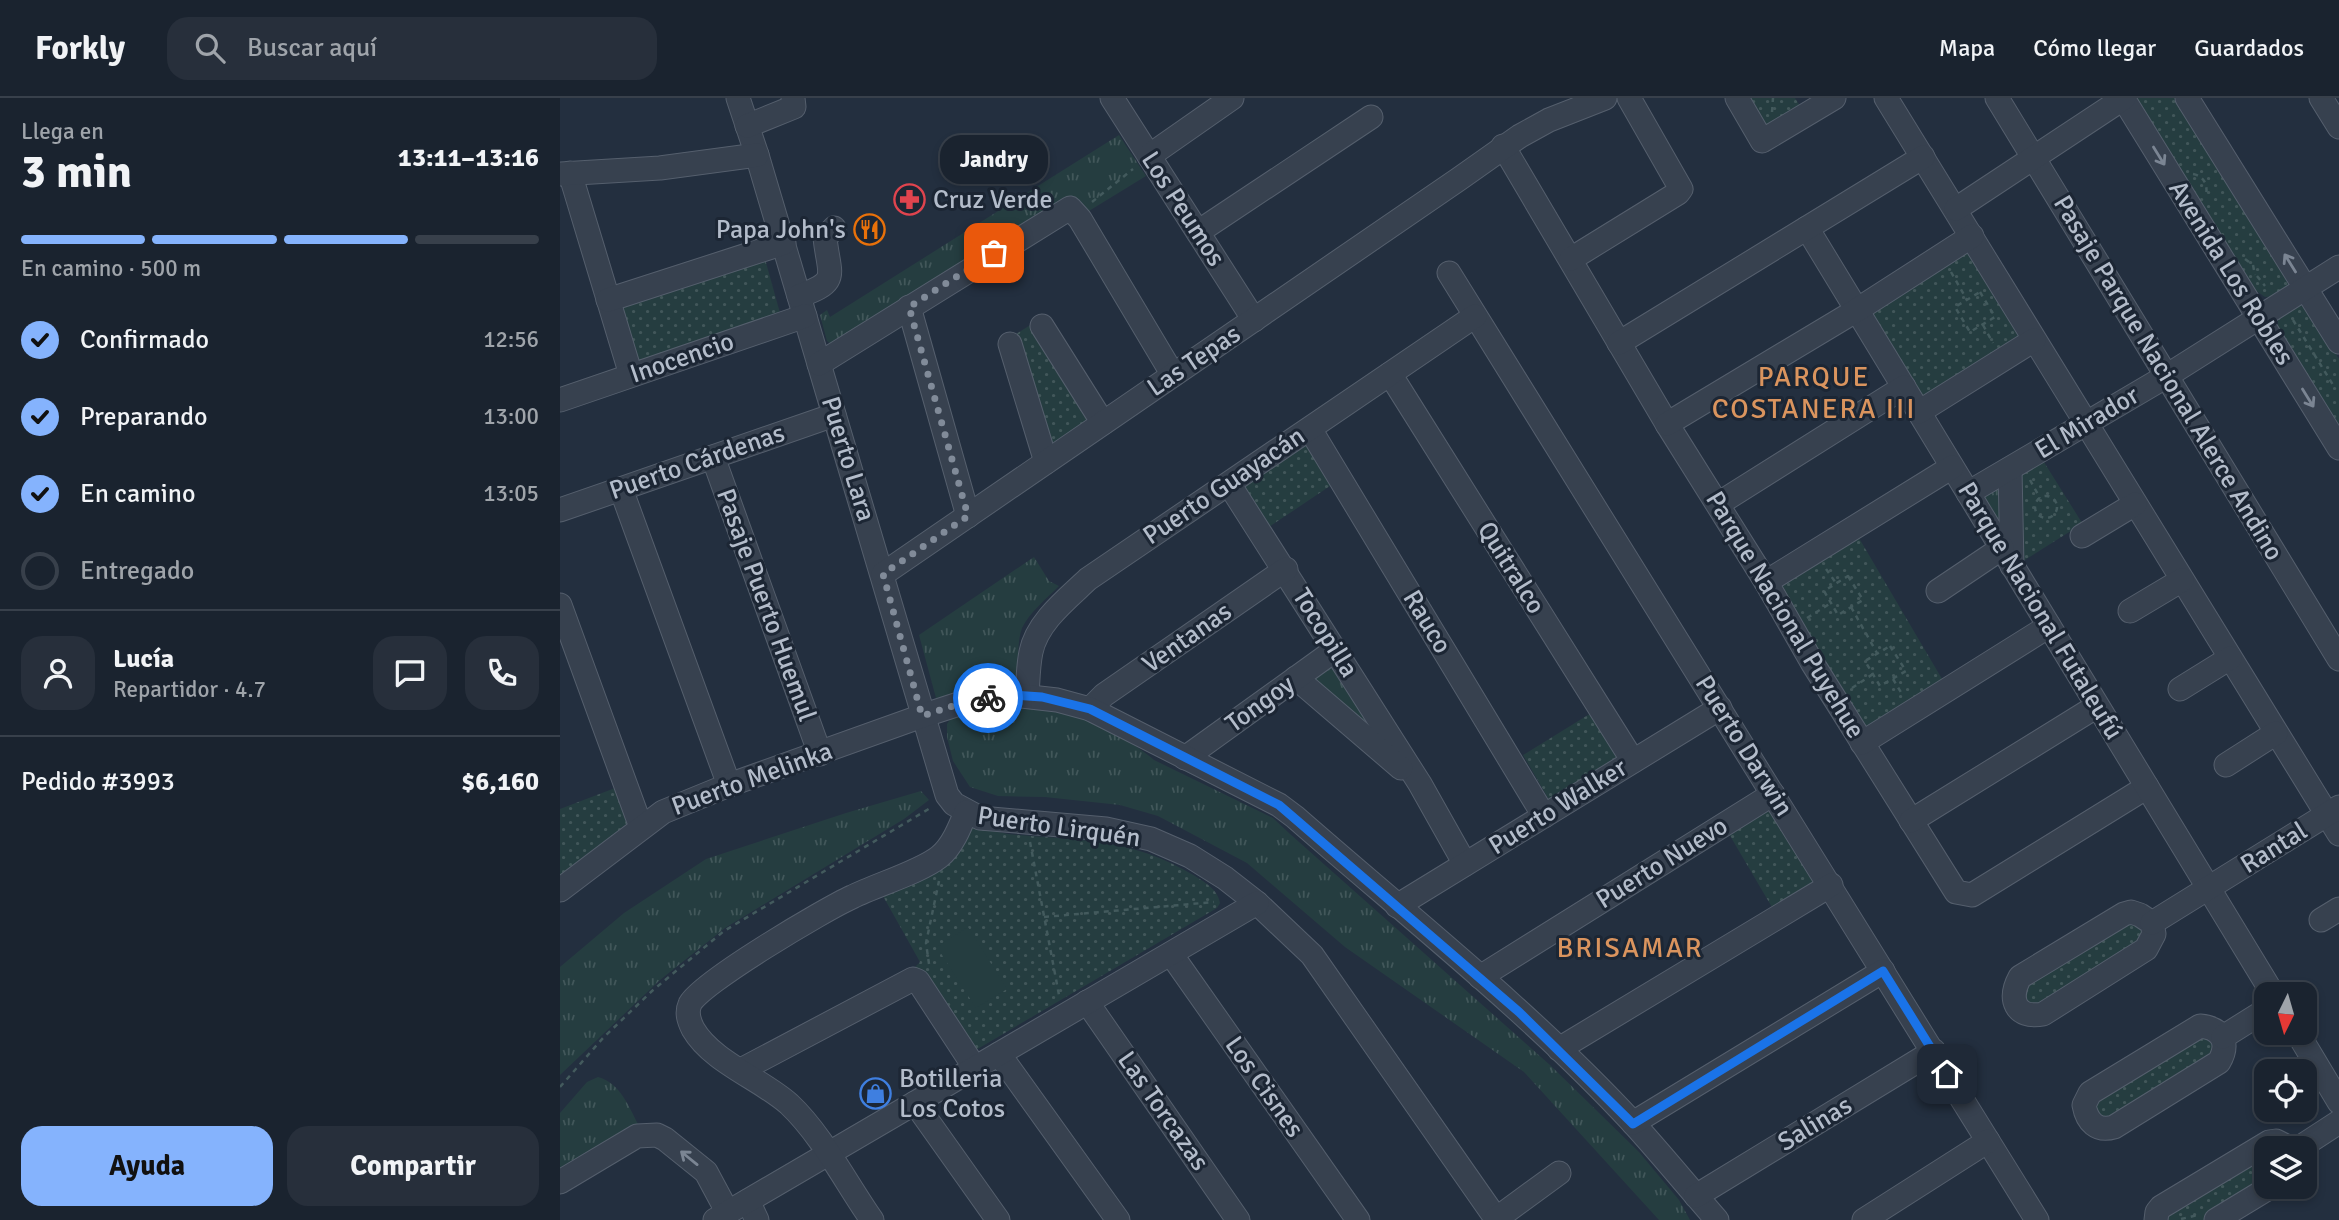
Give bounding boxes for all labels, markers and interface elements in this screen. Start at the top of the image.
search box [167,17,657,80]
text: Forkly [35,28,125,69]
icon: search [191,29,229,67]
text: Buscar aquí [247,32,377,64]
text: Mapa [1939,33,1995,63]
text: Cómo llegar [2033,33,2156,63]
text: Guardados [2194,33,2304,63]
text: Llega en [21,117,104,146]
callout: Jandry [940,134,1048,183]
text: 13:11–13:16 [398,142,539,174]
text: 3 min [21,144,132,200]
text: Jandry [960,145,1028,174]
street label: Los Peumos [1134,146,1232,272]
one-way arrow [2153,146,2167,166]
street label: Avenida Los Robles [2161,175,2301,371]
pharmacy icon: Cruz Verde [893,183,927,217]
place label: Cruz Verde [933,184,1053,216]
street label: Pasaje Parque Nacional Alerce Andino [2046,190,2290,566]
restaurant icon: Papa John's [852,213,886,247]
place label: Papa John's [716,214,846,246]
pin [964,223,1024,283]
icon: bag [975,234,1013,272]
one-way arrow [2283,253,2297,273]
text: En camino · 500 m [21,254,201,283]
street label: Las Tepas [1141,318,1247,404]
icon: check [21,321,59,359]
text: Confirmado [80,324,209,356]
text: 12:56 [483,325,539,354]
street label: Inocencio [626,325,738,391]
district label: PARQUE COSTANERA III [1712,360,1916,426]
street label: El Mirador [2029,379,2145,466]
one-way arrow [2302,387,2316,407]
street label: Puerto Lara [814,393,882,525]
icon: check [21,398,59,436]
text: Preparando [80,401,207,433]
text: 13:00 [483,402,539,431]
street label: Puerto Cárdenas [605,417,789,507]
street label: Puerto Guayacán [1137,420,1311,552]
icon: check [21,475,59,513]
street label: Parque Nacional Futaleufú [1950,476,2130,746]
text: En camino [80,478,196,510]
text: 13:05 [483,479,539,508]
street label: Pasaje Puerto Huemul [709,484,823,726]
street label: Parque Nacional Puyehue [1698,486,1872,744]
street label: Quitralco [1470,516,1552,620]
text: Entregado [80,555,194,587]
street label: Tocopilla [1285,583,1365,683]
street label: Rauco [1396,584,1458,660]
street label: Ventanas [1136,596,1238,680]
button: person [21,636,95,710]
button: chat [373,636,447,710]
button: phone [465,636,539,710]
text: Lucía [113,643,174,675]
courier [953,663,1023,733]
street label: Tongoy [1219,668,1301,740]
street label: Puerto Darwin [1688,670,1800,822]
text: Repartidor · 4.7 [113,675,266,704]
icon: bike [969,679,1007,717]
street label: Puerto Melinka [667,735,837,823]
street label: Puerto Walker [1483,752,1633,862]
text: Pedido #3993 [21,766,175,798]
text: $6,160 [461,766,539,798]
street label: Puerto Lirquén [975,800,1143,854]
street label: Puerto Nuevo [1590,810,1734,916]
street label: Rantal [2235,815,2313,881]
district label: BRISAMAR [1556,931,1704,965]
north arrow [2254,982,2317,1045]
map controls [2254,982,2317,1199]
street label: Los Cisnes [1218,1030,1310,1144]
pin [1917,1044,1977,1104]
street label: Las Torcazas [1110,1045,1216,1177]
icon: home [1928,1055,1966,1093]
button: locate [2254,1059,2317,1122]
place label: Botilleria Los Cotos [899,1063,1005,1125]
shop icon: Botilleria Los Cotos [859,1077,893,1111]
street label: Salinas [1772,1089,1858,1159]
button: Ayuda [21,1126,273,1206]
button: Compartir [287,1126,539,1206]
button: layers [2254,1136,2317,1199]
one-way arrow [680,1150,698,1166]

